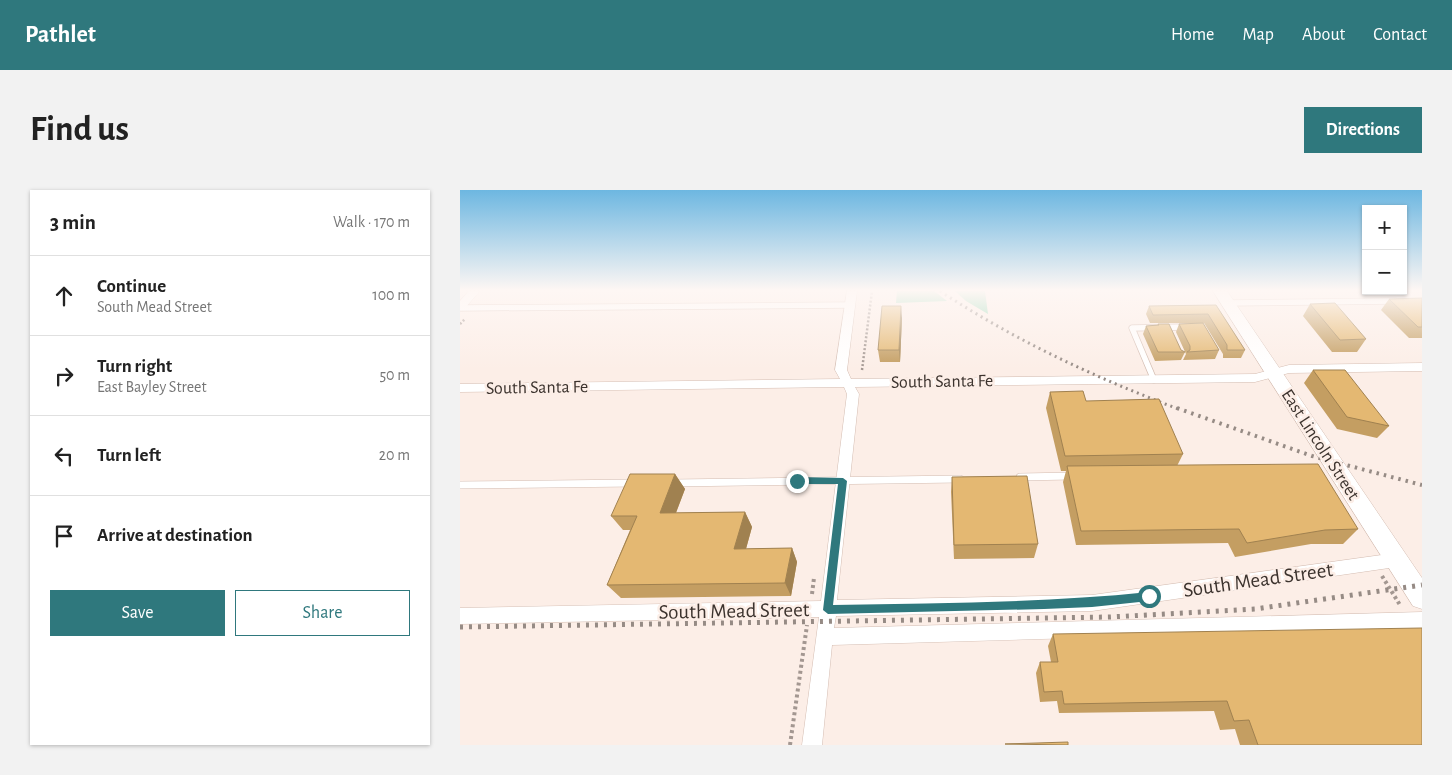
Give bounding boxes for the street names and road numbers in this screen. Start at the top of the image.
street label: South Santa Fe [891,372,993,392]
street label: South Santa Fe [486,378,588,398]
street label: East Lincoln Street [1278,386,1363,504]
street label: South Mead Street [1182,559,1334,601]
street label: South Mead Street [658,599,810,623]

